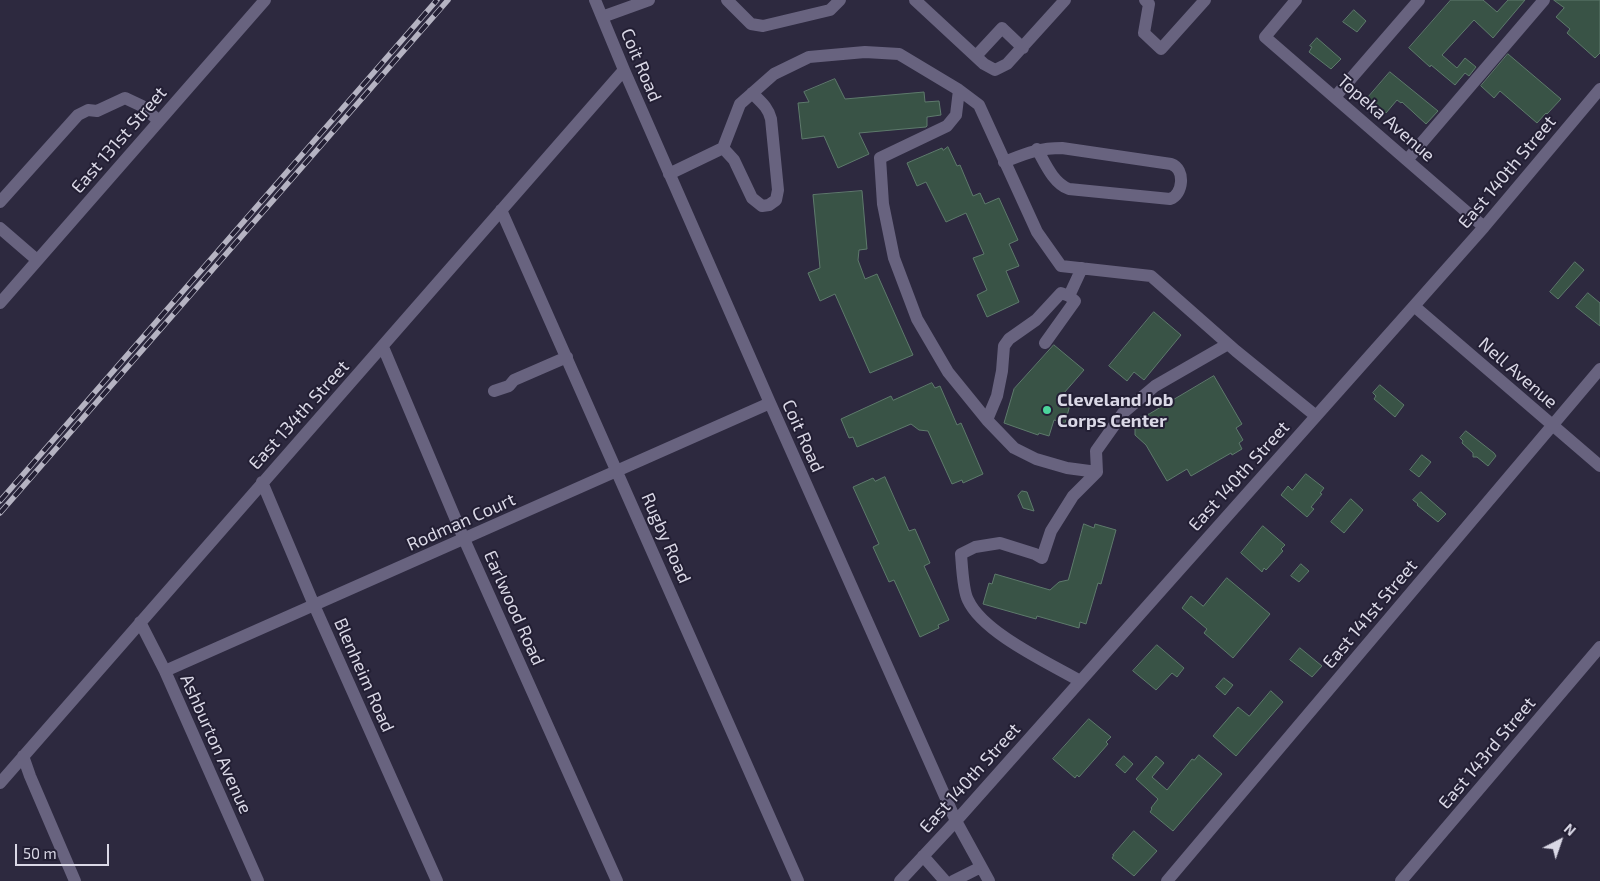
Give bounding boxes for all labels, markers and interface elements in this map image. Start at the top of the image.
street label: Coit Road [616,25,666,105]
street label: Topeka Avenue [1333,70,1439,166]
street label: East 131st Street [67,82,171,198]
street label: East 140th Street [1454,111,1560,233]
street label: Nell Avenue [1474,333,1562,413]
street label: East 134th Street [244,356,354,474]
place label: Cleveland Job Corps Center [1057,389,1173,432]
street label: Coit Road [777,396,829,476]
marker: Cleveland Job Corps Center [1041,404,1053,416]
street label: East 140th Street [1184,417,1294,535]
street label: Rodman Court [403,488,519,556]
street label: Rugby Road [636,489,696,587]
street label: Earlwood Road [479,547,549,669]
street label: East 141st Street [1318,555,1422,673]
street label: Blenheim Road [329,615,399,735]
street label: Ashburton Avenue [176,671,256,817]
street label: East 143rd Street [1434,693,1540,813]
street label: East 140th Street [915,719,1025,837]
north arrow [1535,816,1585,866]
text: N [1561,820,1580,839]
scale bar [18,834,111,866]
text: 50 m [23,844,57,862]

